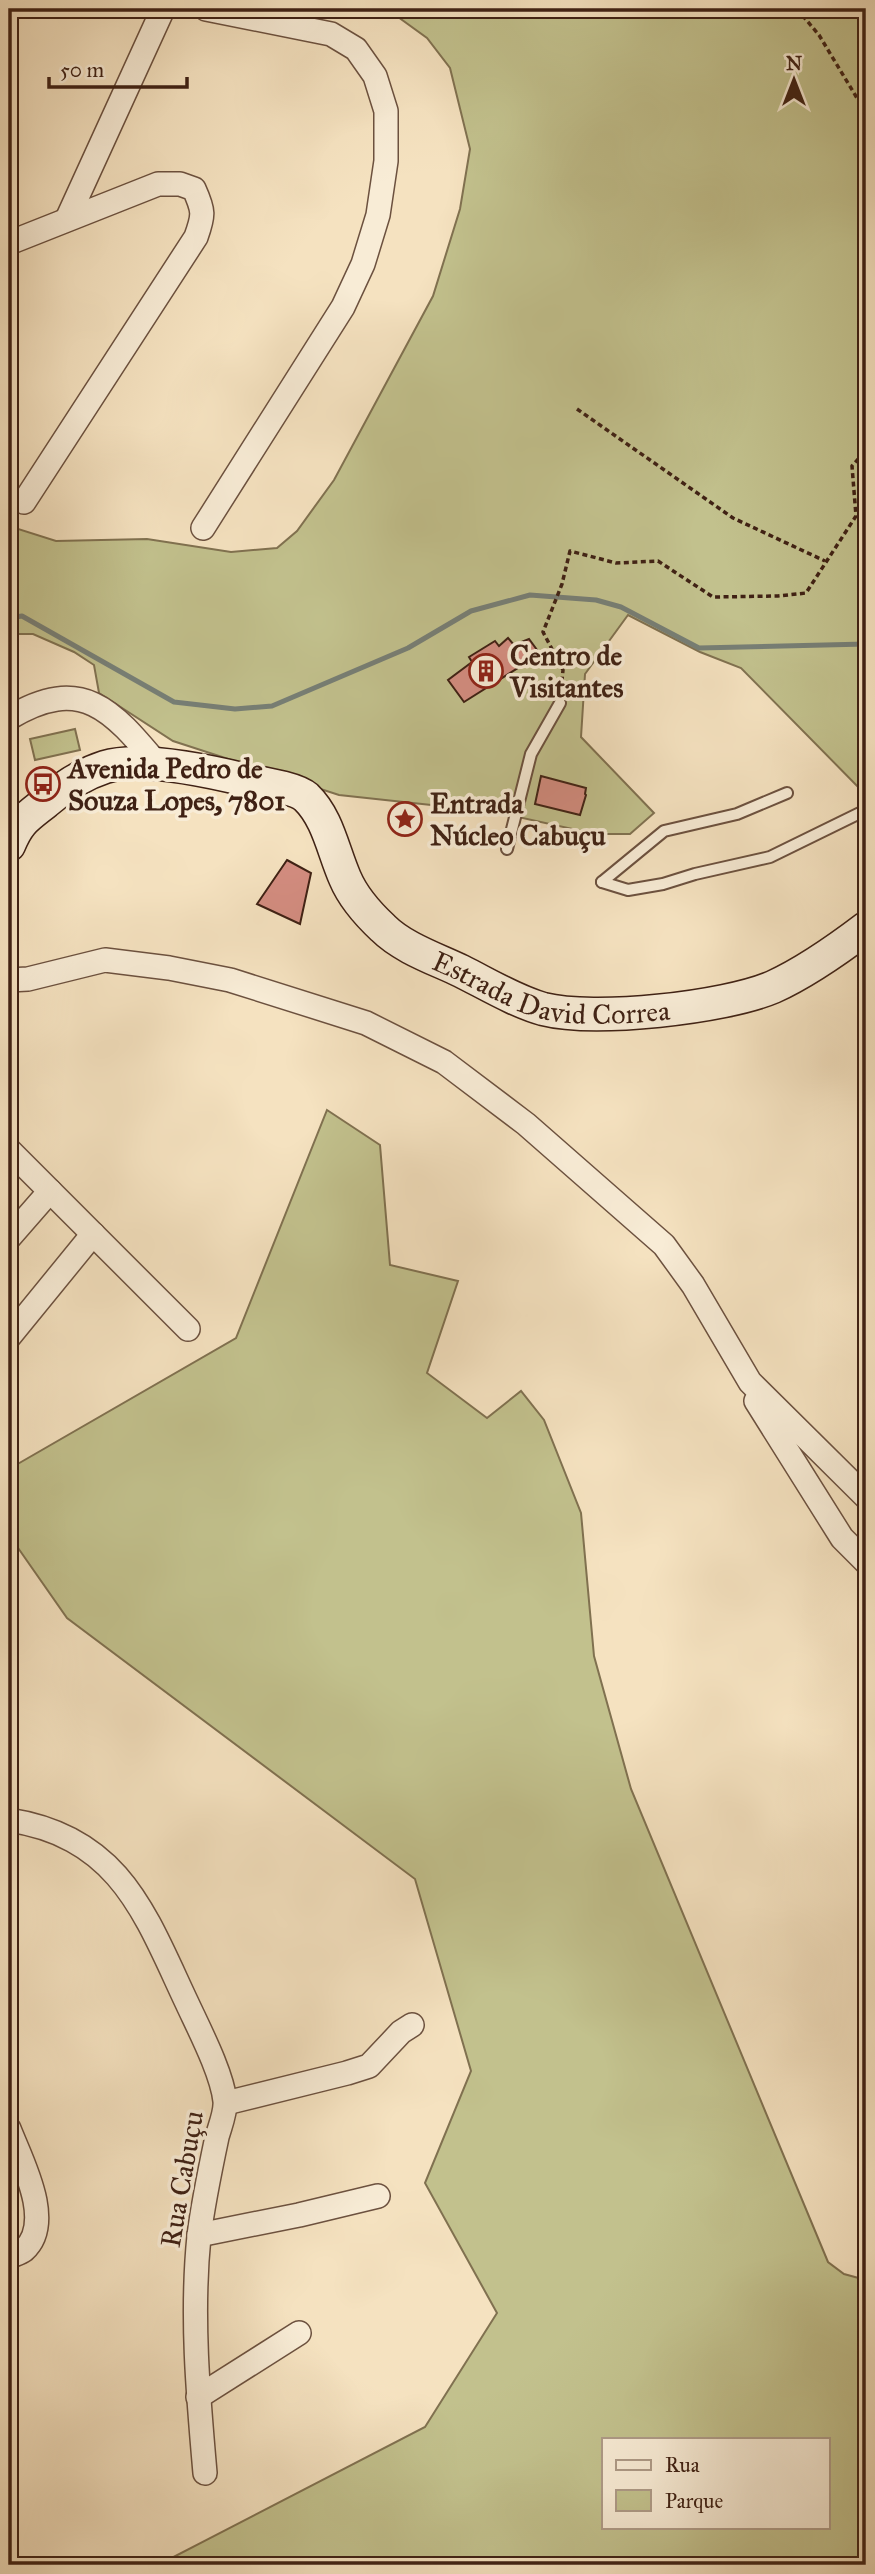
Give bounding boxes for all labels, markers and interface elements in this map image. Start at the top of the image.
scale bar [49,46,187,90]
north arrow [760,46,830,116]
text: N [786,52,802,75]
text: 50 m [60,57,105,83]
place label: Centro de Visitantes [509,638,623,705]
building icon: Centro de Visitantes [467,652,505,690]
place label: Avenida Pedro de Souza Lopes, 7801 [66,751,285,818]
bus stop icon: Avenida Pedro de Souza Lopes, 7801 [24,765,62,803]
place label: Entrada Núcleo Cabuçu [430,786,606,853]
place icon: Entrada Núcleo Cabuçu [386,800,424,838]
street label: Estrada David Correa [427,943,672,1032]
street label: Rua Cabuçu [153,2108,211,2250]
legend [602,2438,830,2528]
text: Rua [665,2452,700,2478]
text: Parque [665,2488,724,2514]

